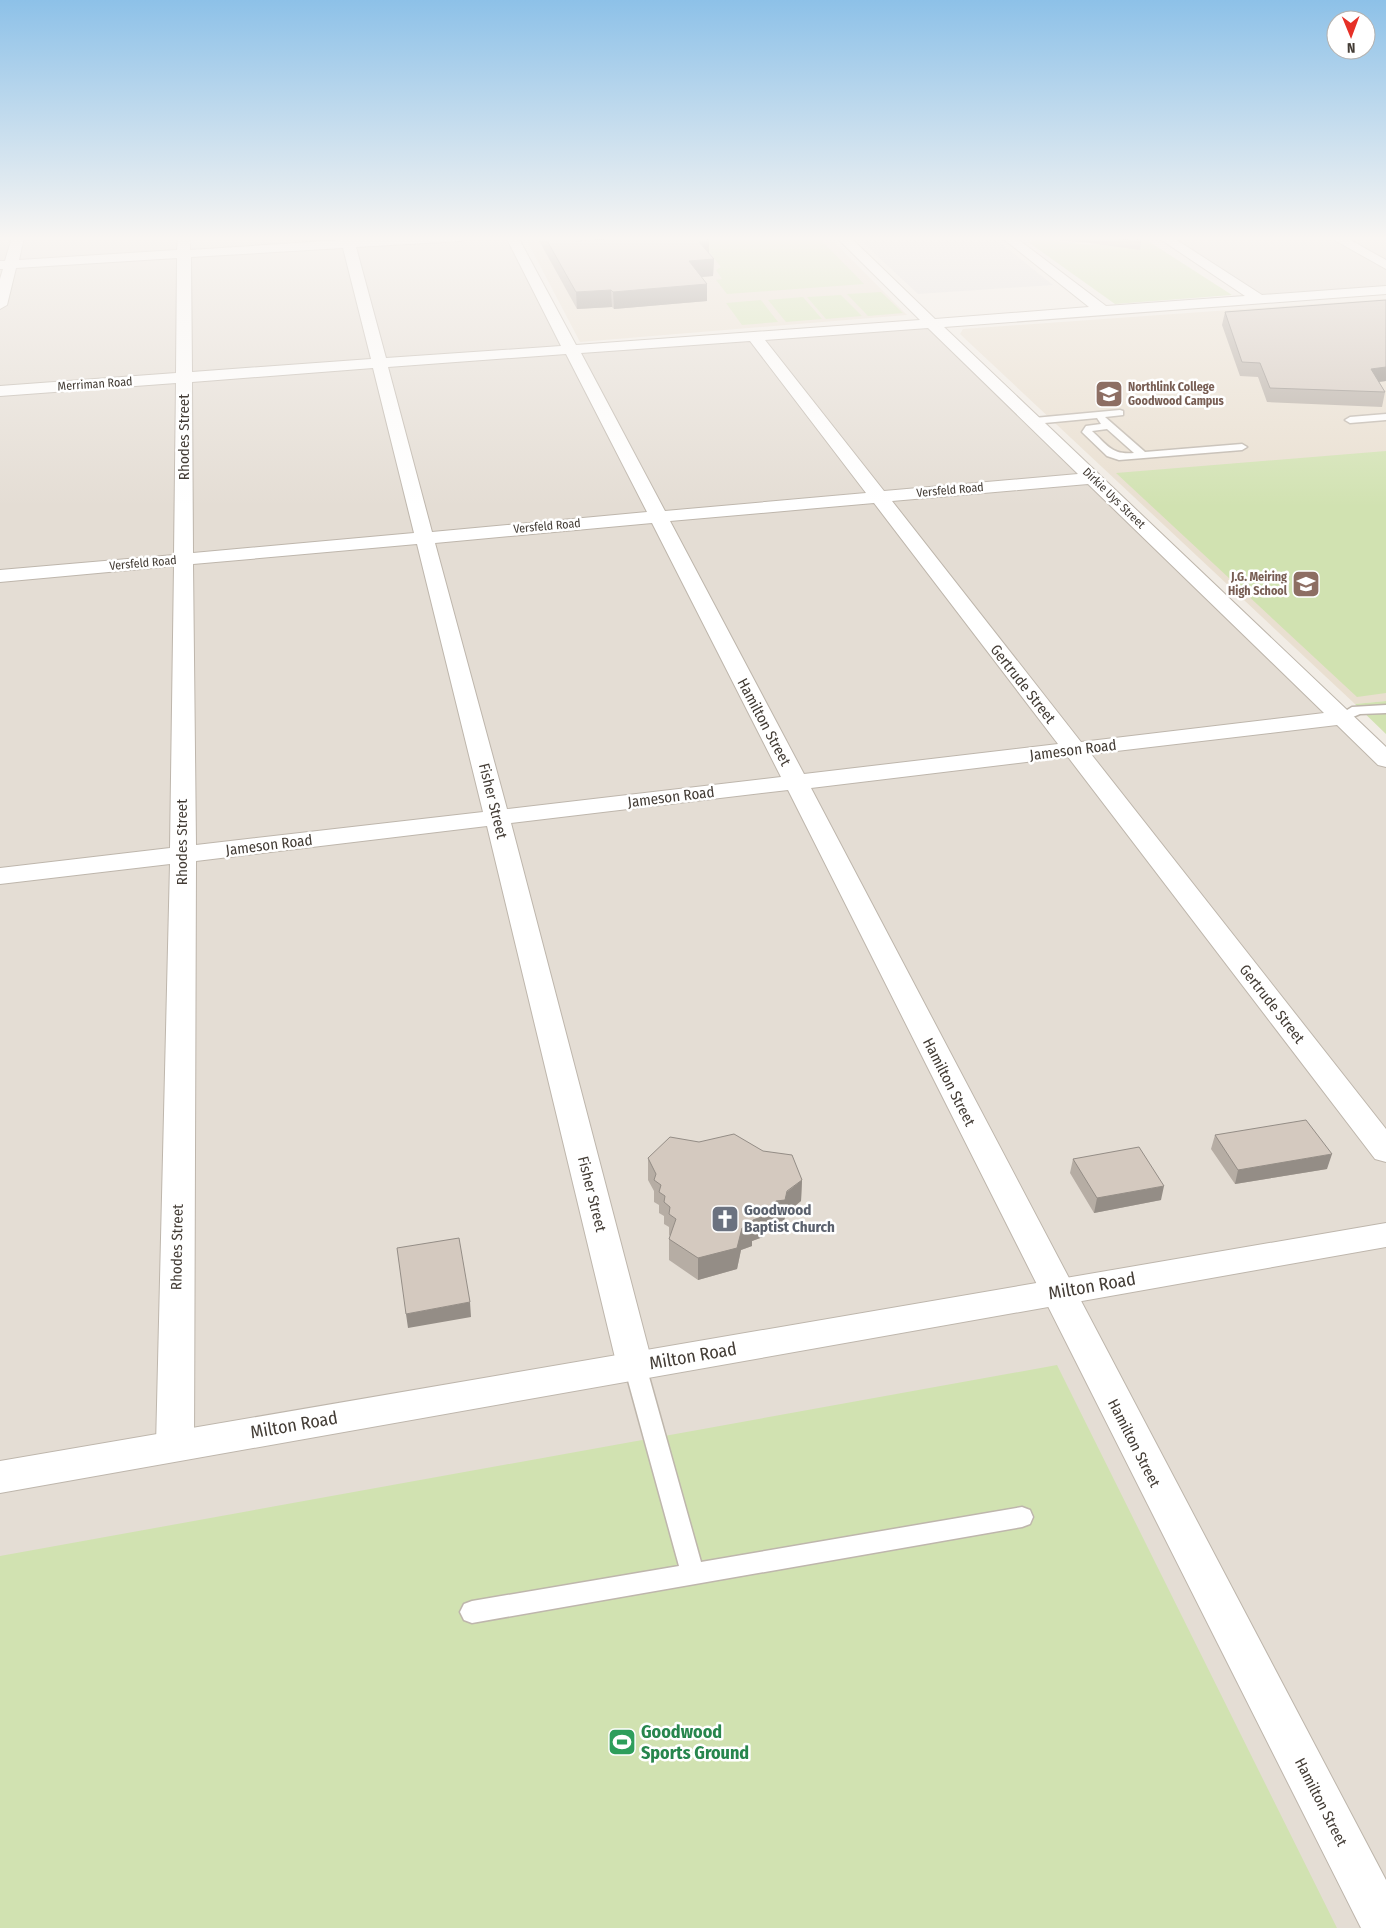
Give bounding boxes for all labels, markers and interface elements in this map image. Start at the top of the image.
north arrow [1326,10,1376,60]
text: N [1347,39,1356,56]
street label: Merriman Road [57,374,133,394]
school or university icon: Northlink College Goodwood Campus [1094,379,1124,409]
place label: Northlink College Goodwood Campus [1128,380,1225,408]
street label: Rhodes Street [175,394,193,480]
street label: Dirkie Uys Street [1080,465,1148,531]
street label: Versfeld Road [916,480,984,500]
street label: Versfeld Road [513,516,581,536]
street label: Versfeld Road [109,553,177,573]
school or university icon: J.G. Meiring High School [1291,569,1321,599]
place label: J.G. Meiring High School [1228,570,1288,598]
street label: Gertrude Street [987,641,1059,727]
street label: Hamilton Street [733,675,795,769]
street label: Jameson Road [1029,736,1117,764]
street label: Fisher Street [475,761,511,841]
street label: Jameson Road [627,783,715,811]
street label: Rhodes Street [173,799,191,885]
street label: Jameson Road [225,831,313,859]
street label: Gertrude Street [1236,961,1308,1047]
street label: Hamilton Street [919,1035,979,1129]
street label: Fisher Street [574,1154,610,1234]
place label: Goodwood Baptist Church [744,1201,835,1236]
street label: Rhodes Street [167,1204,187,1290]
church icon: Goodwood Baptist Church [710,1204,740,1234]
street label: Milton Road [1047,1268,1137,1304]
street label: Milton Road [648,1338,738,1374]
street label: Hamilton Street [1104,1396,1164,1490]
street label: Milton Road [249,1407,339,1443]
place label: Goodwood Sports Ground [641,1721,749,1764]
sports icon: Goodwood Sports Ground [607,1727,637,1757]
street label: Hamilton Street [1291,1755,1351,1849]

